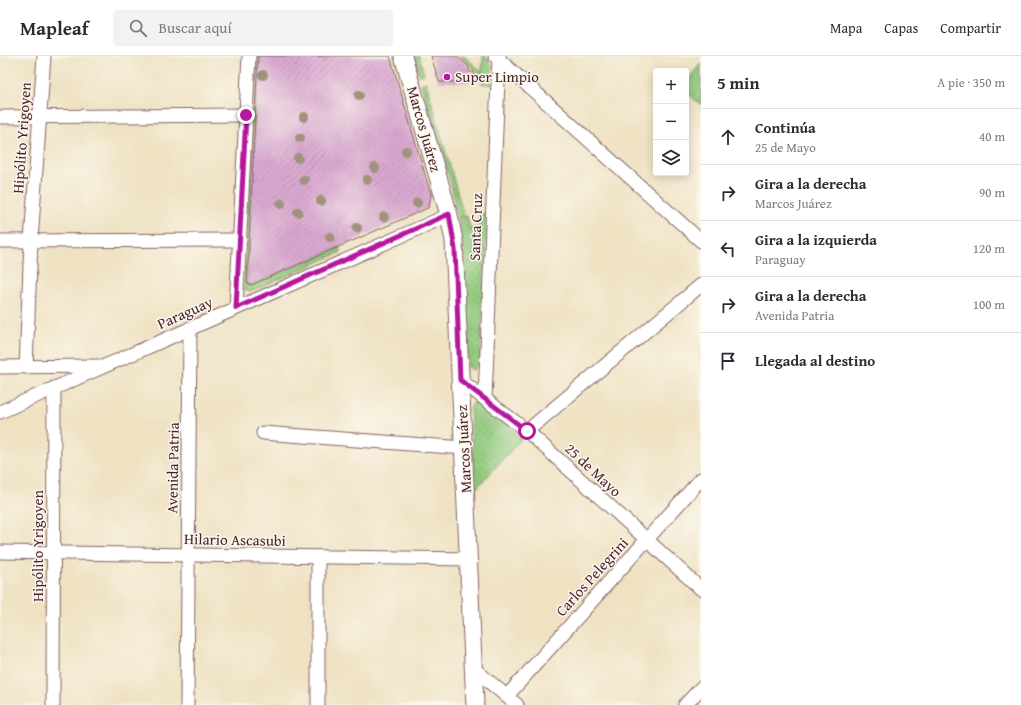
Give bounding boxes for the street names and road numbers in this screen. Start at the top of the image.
street label: Hipólito Yrigoyen [7,81,36,194]
street label: Marcos Juárez [402,83,447,175]
street label: Santa Cruz [464,192,487,261]
street label: Paraguay [154,291,216,334]
street label: Marcos Juárez [451,404,476,494]
street label: Avenida Patria [161,422,184,514]
street label: 25 de Mayo [560,438,626,502]
street label: Hipólito Yrigoyen [27,490,48,602]
street label: Hilario Ascasubi [184,528,286,551]
street label: Carlos Pelegrini [551,533,633,621]

